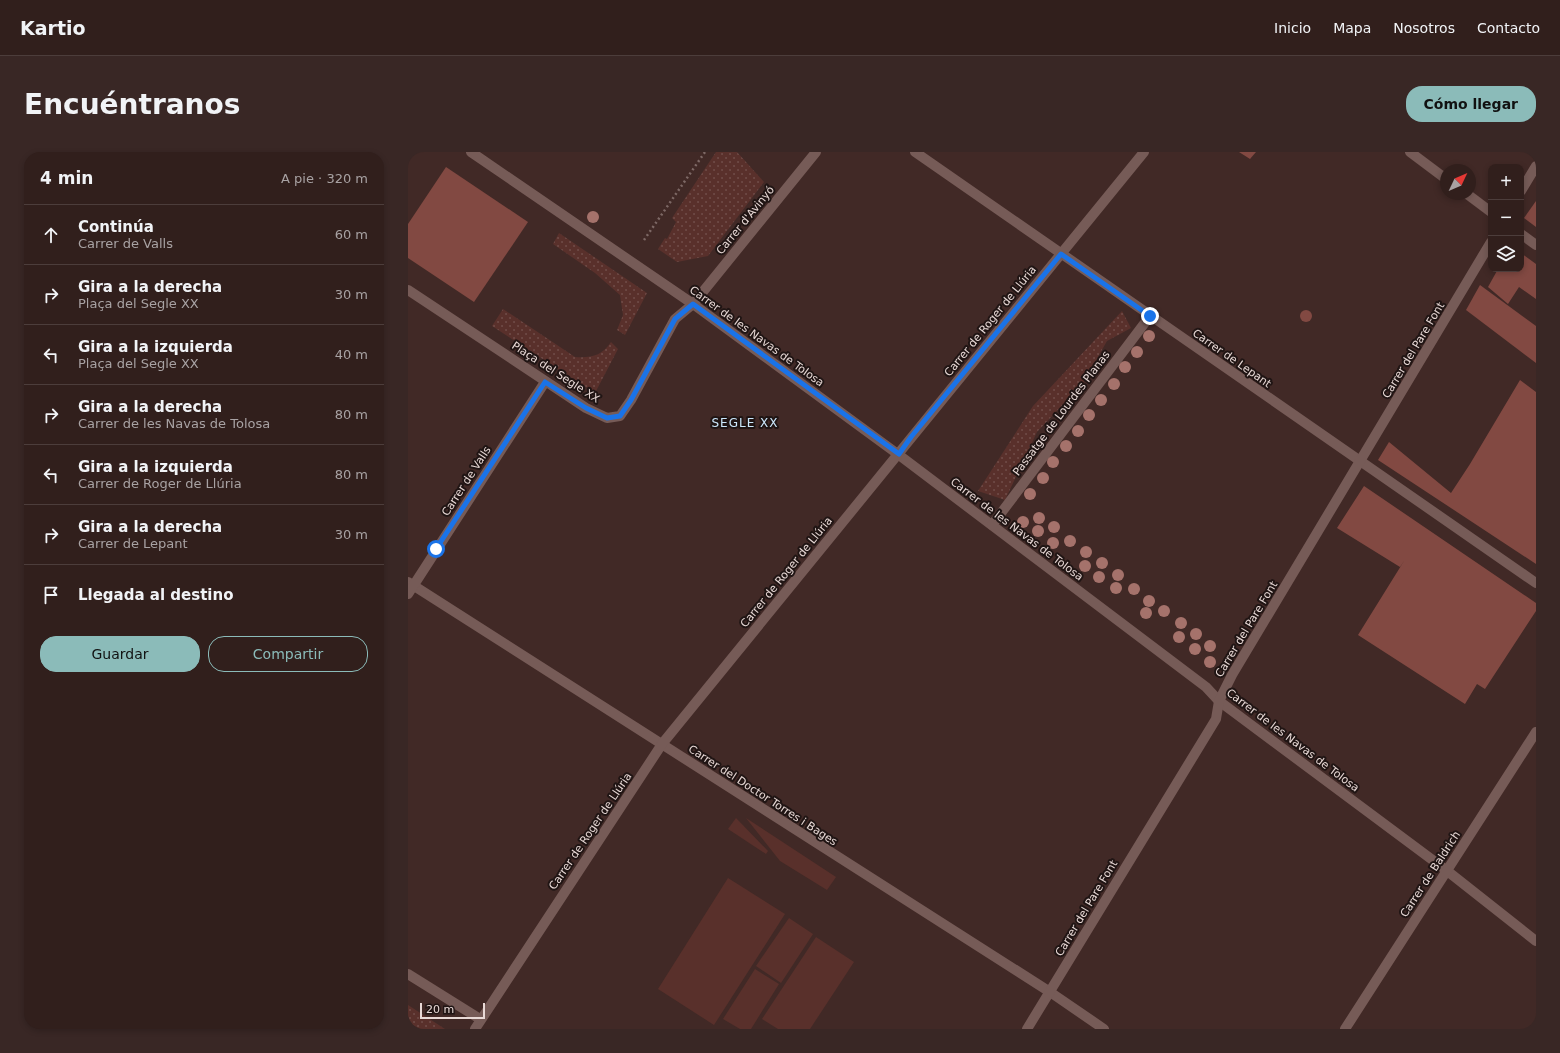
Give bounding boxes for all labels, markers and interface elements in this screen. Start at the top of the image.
text: Kartio [20,17,86,39]
text: Inicio [1274,20,1311,36]
text: Mapa [1333,20,1371,36]
text: Nosotros [1393,20,1455,36]
text: Contacto [1477,20,1540,36]
button: Cómo llegar [1406,86,1536,122]
text: Encuéntranos [24,88,240,121]
north arrow [1440,164,1476,200]
map controls [1488,164,1524,272]
button: + [1488,164,1524,200]
text: 4 min [40,168,93,188]
text: A pie · 320 m [281,171,368,186]
street label: Carrer d'Avinyó [714,183,777,257]
button: − [1488,200,1524,236]
text: Continúa [78,218,154,236]
icon: ahead [40,224,62,246]
text: 60 m [335,227,368,242]
text: Carrer de Valls [78,236,173,251]
button: layers [1488,236,1524,272]
street label: Carrer de Roger de Llúria [942,263,1039,379]
text: Gira a la derecha [78,278,222,296]
street label: Carrer de les Navas de Tolosa [687,283,826,389]
icon: right [40,284,62,306]
text: 30 m [335,287,368,302]
text: Plaça del Segle XX [78,296,199,311]
street label: Carrer del Pare Font [1380,299,1448,401]
route end [1141,307,1159,325]
street label: Carrer de Lepant [1190,326,1274,391]
text: Gira a la izquierda [78,338,233,356]
street label: Plaça del Segle XX [509,339,602,406]
icon: left [40,344,62,366]
text: 40 m [335,347,368,362]
street label: Passatge de Lourdes Planas [1010,348,1113,478]
text: Plaça del Segle XX [78,356,199,371]
text: Gira a la derecha [78,398,222,416]
icon: right [40,404,62,426]
text: 80 m [335,407,368,422]
text: Carrer de les Navas de Tolosa [78,416,270,431]
district label: SEGLE XX [711,416,779,430]
street label: Carrer de Valls [439,444,494,518]
text: Gira a la izquierda [78,458,233,476]
icon: left [40,464,62,486]
text: 80 m [335,467,368,482]
street label: Carrer de les Navas de Tolosa [948,475,1086,584]
text: Carrer de Roger de Llúria [78,476,242,491]
street label: Carrer de Roger de Llúria [738,514,835,630]
text: Gira a la derecha [78,518,222,536]
icon: right [40,524,62,546]
text: 30 m [335,527,368,542]
text: Carrer de Lepant [78,536,188,551]
route start [427,540,445,558]
street label: Carrer del Pare Font [1213,578,1281,680]
icon: arrive [40,584,62,606]
text: Llegada al destino [78,586,233,604]
button: Guardar [40,636,200,672]
button: Compartir [208,636,368,672]
street label: Carrer de les Navas de Tolosa [1224,686,1362,795]
street label: Carrer del Doctor Torres i Bages [686,742,840,849]
street label: Carrer de Roger de Llúria [546,770,635,892]
street label: Carrer de Baldrich [1398,829,1463,920]
street label: Carrer del Pare Font [1053,857,1121,959]
scale bar [420,1001,485,1020]
text: 20 m [426,1003,454,1016]

